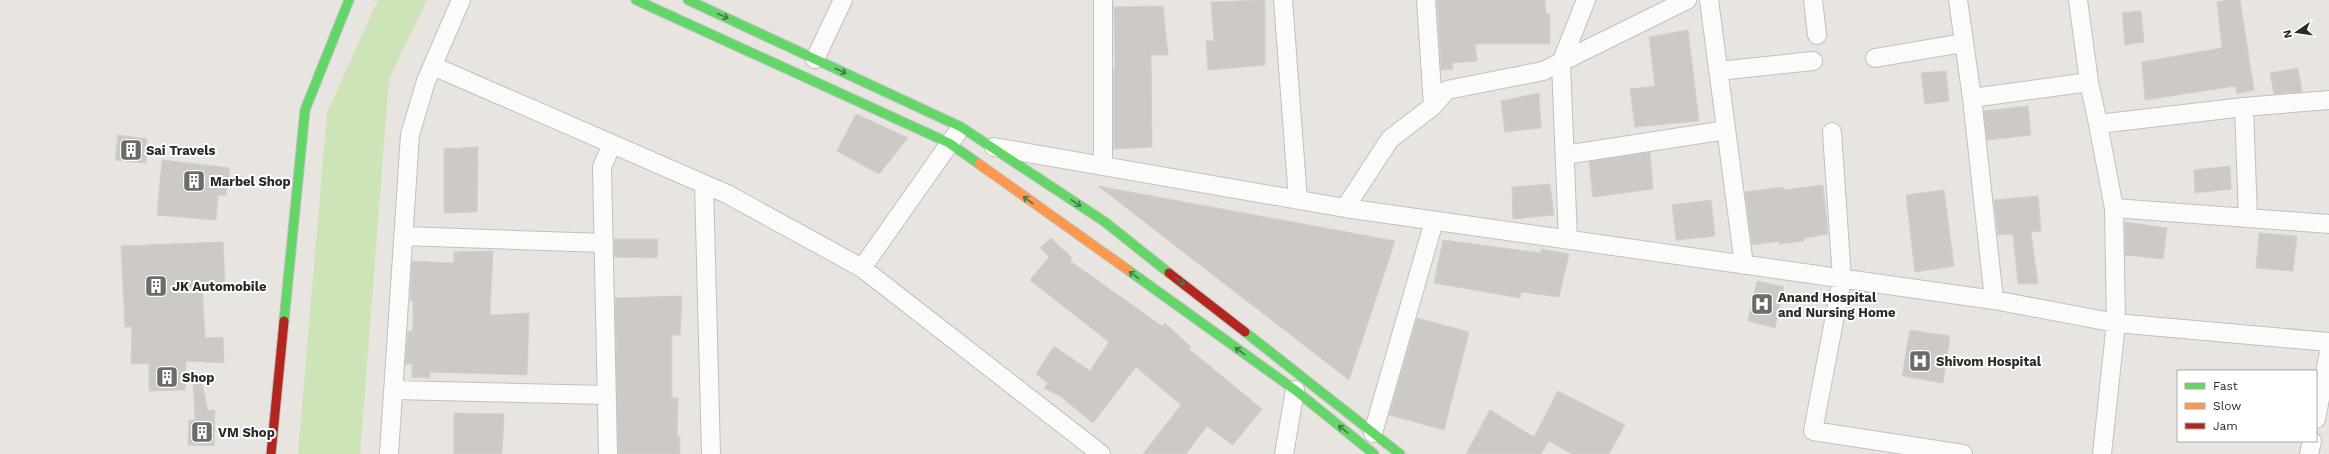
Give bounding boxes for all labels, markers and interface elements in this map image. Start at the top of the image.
north arrow [2277,12,2317,52]
one-way arrow [717,13,729,20]
text: N [2280,29,2295,40]
one-way arrow [835,68,847,75]
building icon: Sai Travels [118,137,144,163]
place label: Sai Travels [146,143,216,158]
building icon: Marbel Shop [181,168,207,194]
place label: Marbel Shop [210,174,291,189]
one-way arrow [1023,196,1034,204]
one-way arrow [1070,199,1081,207]
one-way arrow [1129,271,1140,279]
building icon: JK Automobile [143,273,169,299]
one-way arrow [1174,277,1185,286]
place label: JK Automobile [172,279,267,294]
place label: Anand Hospital and Nursing Home [1778,290,1896,320]
hospital icon: Anand Hospital and Nursing Home [1749,291,1775,317]
one-way arrow [1235,347,1246,355]
hospital icon: Shivom Hospital [1907,348,1933,374]
place label: Shivom Hospital [1936,354,2042,369]
building icon: Shop [154,364,180,390]
place label: Shop [182,370,214,385]
legend [2177,370,2317,442]
text: Fast [2213,379,2238,393]
text: Slow [2213,399,2241,413]
building icon: VM Shop [189,419,215,445]
text: Jam [2213,419,2238,433]
place label: VM Shop [218,425,275,440]
one-way arrow [1338,425,1349,434]

